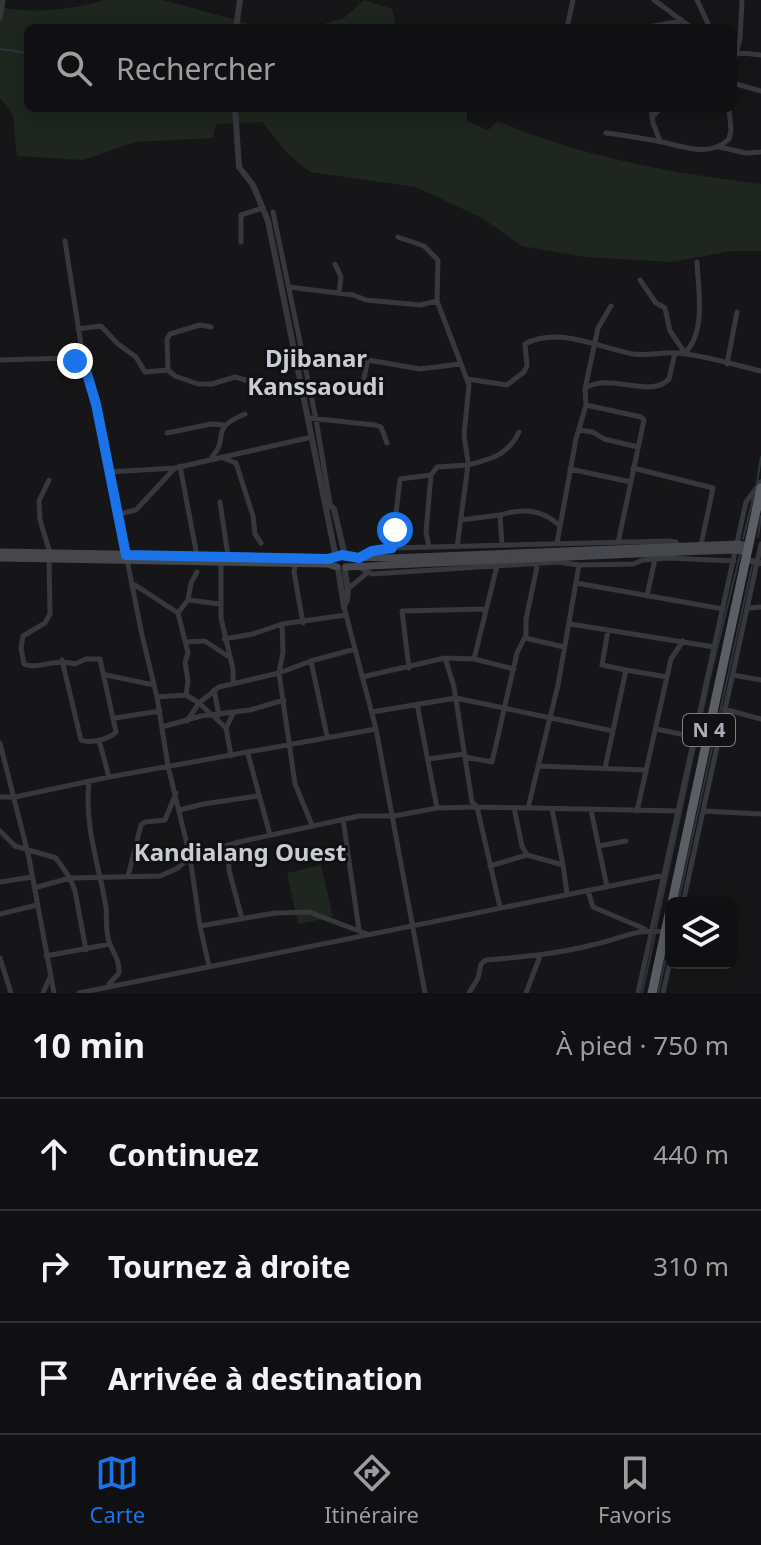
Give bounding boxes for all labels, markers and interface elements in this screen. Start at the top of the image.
search box [24,24,737,112]
icon: search [52,46,96,90]
text: Rechercher [116,48,275,89]
district label: Djibanar Kanssaoudi [247,341,385,402]
route end [57,343,93,379]
route start [377,512,413,548]
road number: N 4 [683,714,735,746]
district label: Kandialang Ouest [134,835,346,868]
map controls [665,897,737,969]
button: layers [665,897,737,969]
text: 10 min [32,1022,145,1068]
text: À pied · 750 m [556,1027,729,1063]
icon: ahead [32,1132,76,1176]
text: Continuez [108,1134,259,1175]
text: 440 m [653,1136,729,1172]
icon: right [32,1244,76,1288]
text: Tournez à droite [108,1246,351,1287]
text: 310 m [653,1248,729,1284]
icon: arrive [32,1356,76,1400]
text: Arrivée à destination [108,1358,423,1399]
tab: Carte [89,1451,145,1529]
tab: Itinéraire [324,1451,419,1529]
tab: Favoris [598,1451,672,1529]

